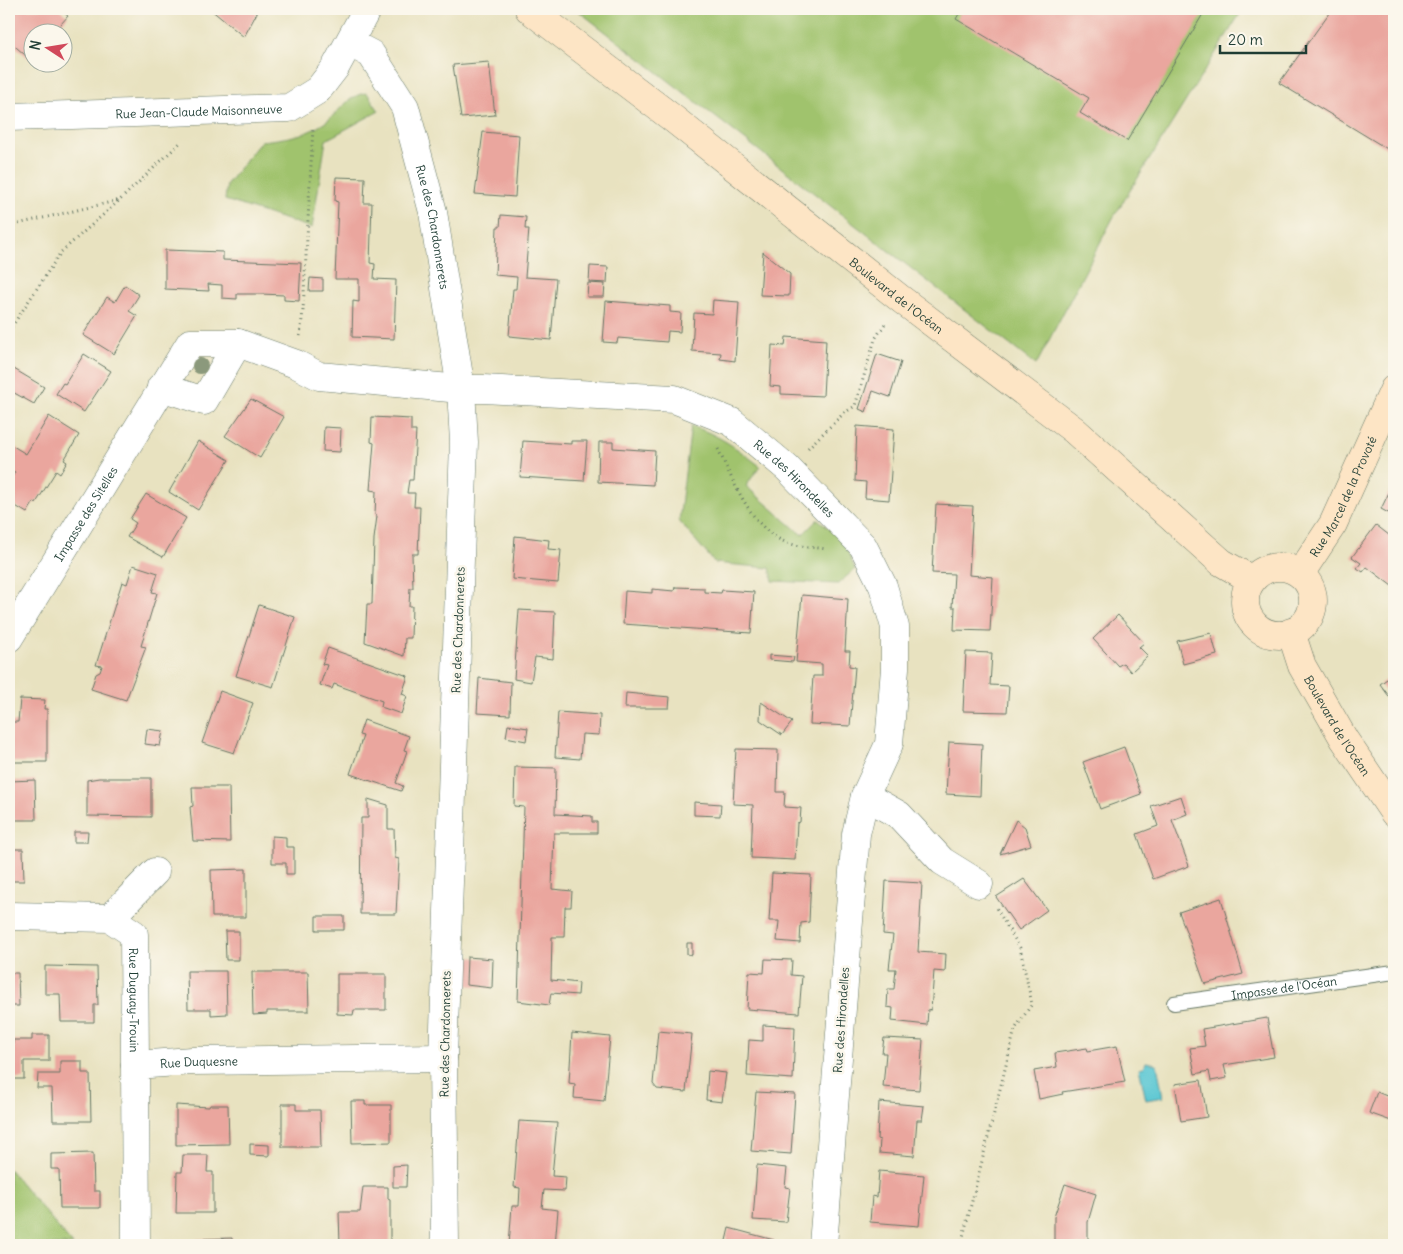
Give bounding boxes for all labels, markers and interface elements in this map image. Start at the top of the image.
north arrow [22,22,72,72]
scale bar [1220,22,1307,54]
text: 20 m [1228,30,1263,49]
text: N [25,39,45,52]
street label: Rue Jean-Claude Maisonneuve [115,101,283,121]
street label: Rue des Chardonnerets [413,163,453,290]
street label: Boulevard de l'Océan [847,254,947,336]
street label: Rue Marcel de la Provoté [1306,434,1379,560]
street label: Rue des Hirondelles [751,436,838,520]
street label: Impasse des Sitelles [51,463,120,564]
street label: Rue des Chardonnerets [448,566,468,694]
street label: Boulevard de l'Océan [1301,672,1374,778]
street label: Rue Duguay-Trouin [127,948,142,1053]
street label: Rue des Hirondelles [830,967,852,1073]
street label: Rue des Chardonnerets [436,971,454,1097]
street label: Impasse de l'Océan [1230,973,1338,1002]
street label: Rue Duquesne [159,1053,238,1071]

